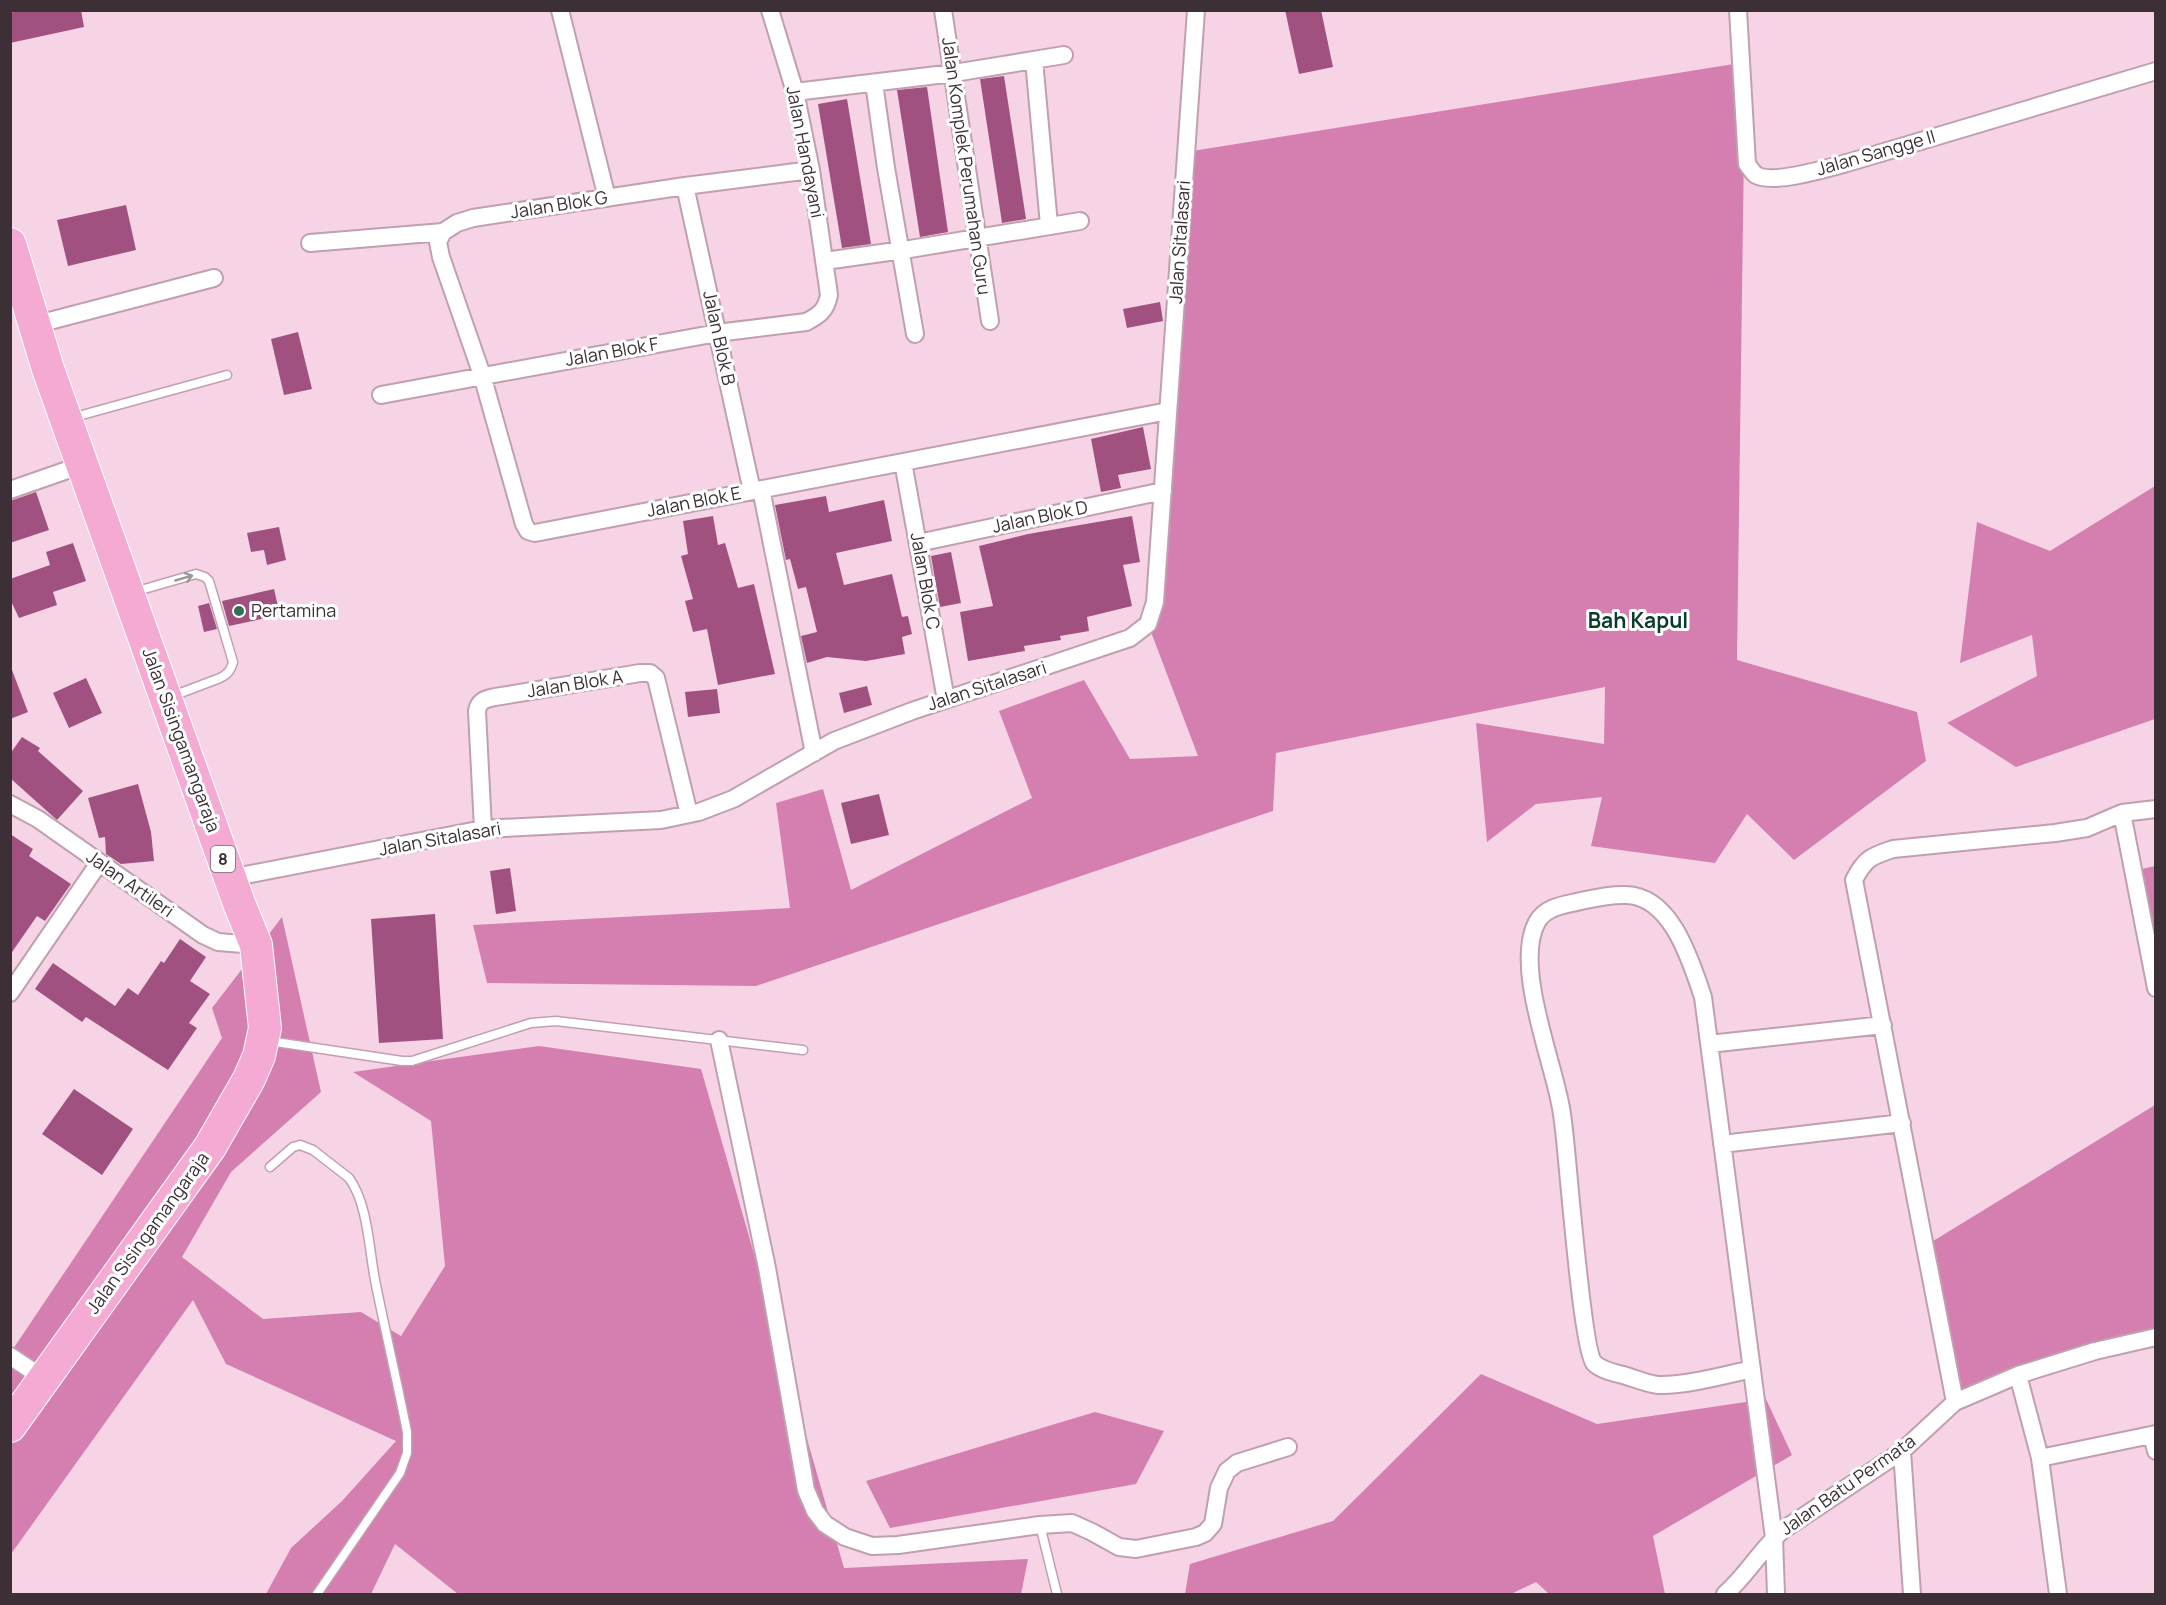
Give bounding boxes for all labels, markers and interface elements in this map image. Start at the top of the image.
street label: Jalan Komplek Perumahan Guru [937,35,997,296]
street label: Jalan Handayani [781,84,831,220]
street label: Jalan Sangge II [1814,124,1938,180]
street label: Jalan Sitalasari [1163,179,1195,304]
street label: Jalan Blok G [509,184,609,224]
street label: Jalan Blok B [698,288,742,387]
street label: Jalan Blok F [563,331,660,371]
street label: Jalan Blok E [645,480,743,522]
street label: Jalan Blok D [990,494,1090,538]
street label: Jalan Blok C [906,530,946,631]
one-way arrow [174,572,193,583]
place label: Pertamina [251,598,336,622]
marker: Pertamina [232,604,246,618]
district label: Bah Kapul [1588,606,1688,634]
street label: Jalan Sisingamangaraja [137,644,226,835]
street label: Jalan Sitalasari [924,655,1049,716]
street label: Jalan Blok A [525,664,625,702]
street label: Jalan Sitalasari [377,815,503,861]
street label: Jalan Artileri [82,844,179,922]
road number: 8 [211,846,235,872]
street label: Jalan Sisingamangaraja [80,1147,214,1318]
street label: Jalan Batu Permata [1775,1429,1920,1540]

